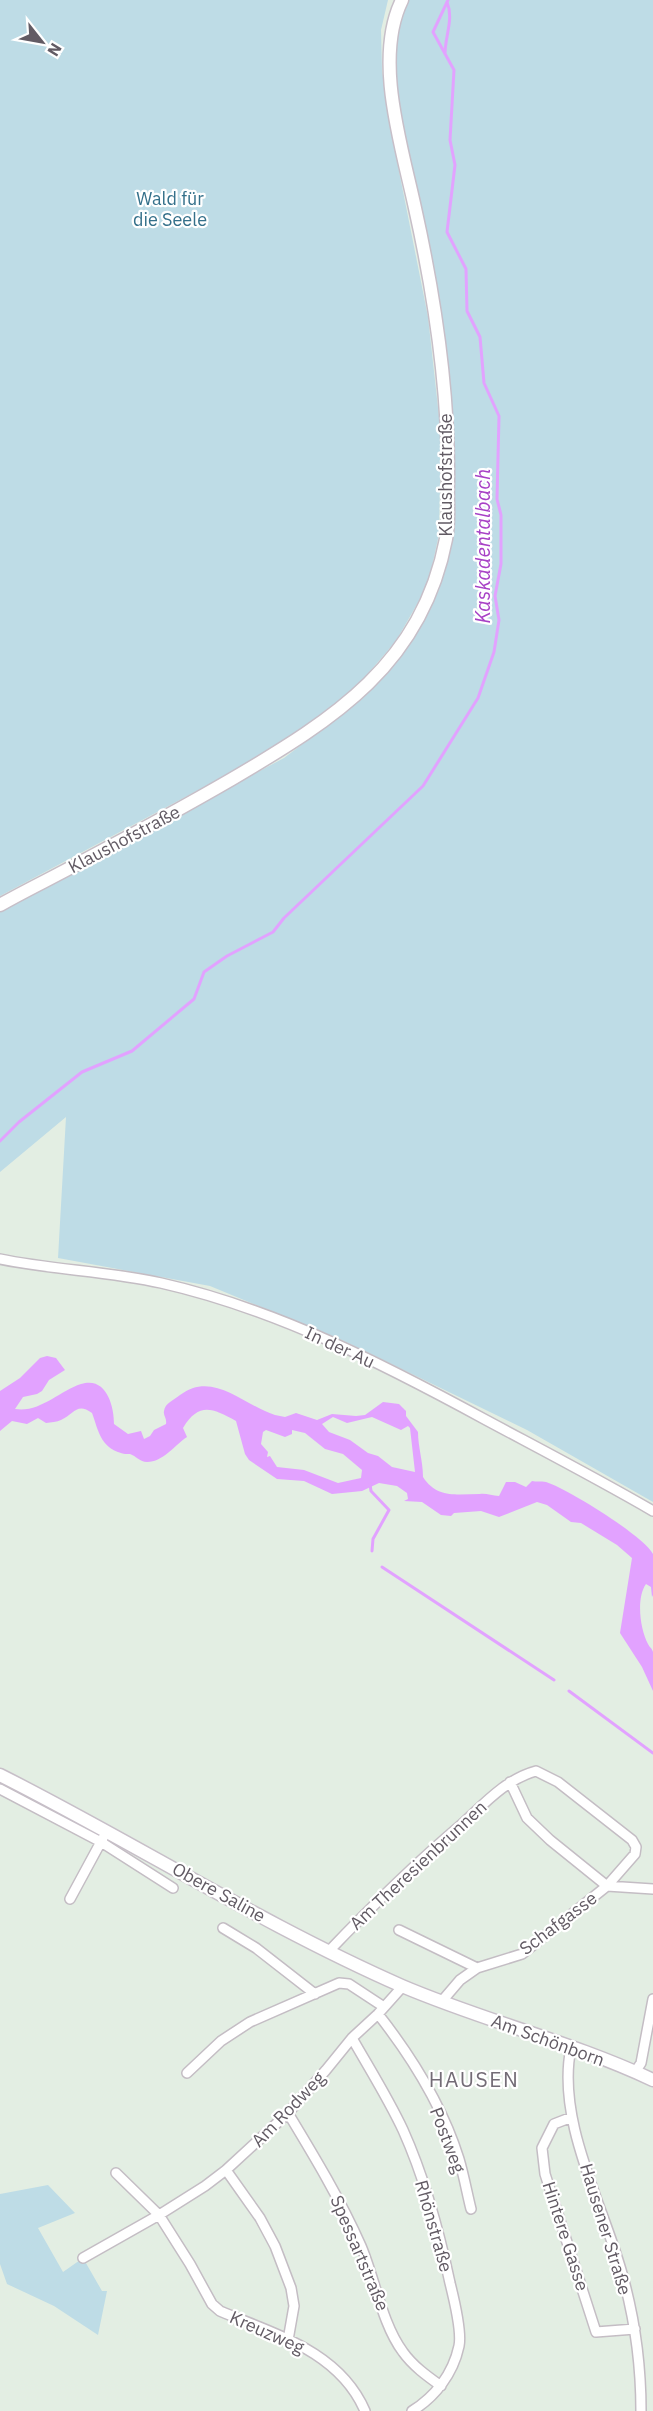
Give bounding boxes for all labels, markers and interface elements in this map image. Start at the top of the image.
north arrow [12,12,72,72]
text: N [43,40,66,60]
park label: Wald für die Seele [133,187,207,231]
street label: Klaushofstraße [434,413,457,537]
water label: Kaskadentalbach [469,469,496,623]
street label: Klaushofstraße [64,800,184,878]
street label: In der Au [301,1321,379,1373]
street label: Am Theresienbrunnen [345,1795,491,1935]
street label: Obere Saline [168,1857,270,1927]
street label: Schafgasse [515,1886,602,1960]
street label: Am Schönborn [488,2009,608,2071]
district label: HAUSEN [429,2065,519,2093]
street label: Am Rodweg [246,2066,330,2152]
street label: Postweg [425,2104,471,2177]
street label: Hausener Straße [575,2160,637,2298]
street label: Rhönstraße [410,2177,458,2275]
street label: Hintere Gasse [538,2178,595,2294]
street label: Spessartstraße [325,2192,395,2314]
street label: Kreuzweg [226,2305,308,2359]

